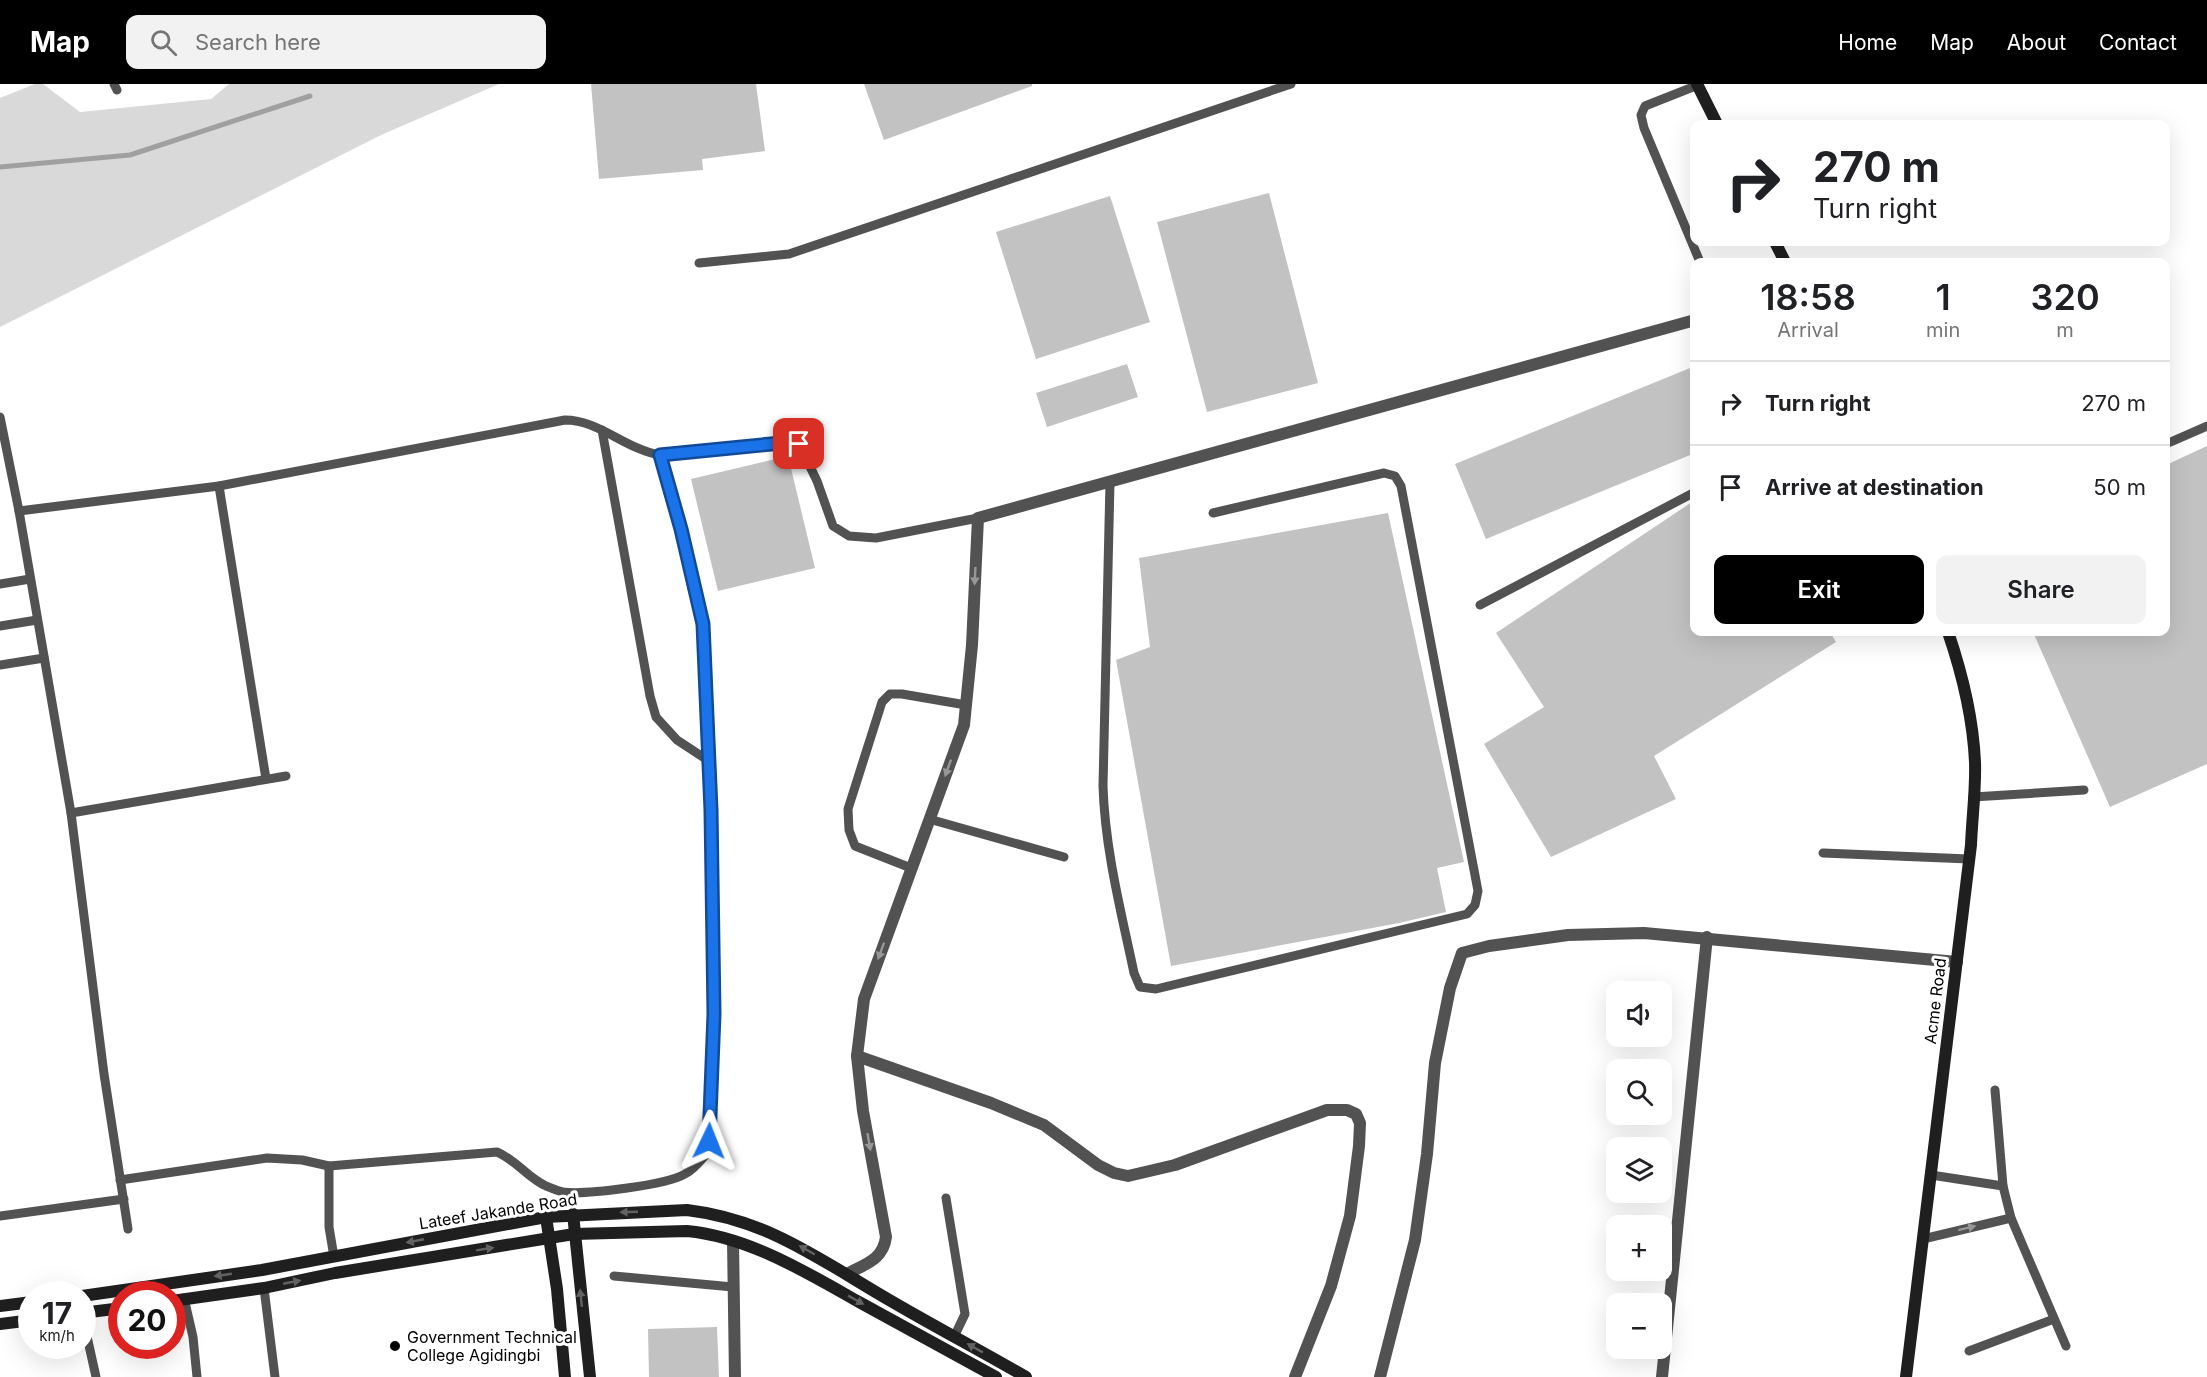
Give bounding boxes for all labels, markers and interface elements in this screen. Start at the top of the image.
search box [126,15,546,69]
text: Map [30,25,90,59]
icon: search [147,26,180,59]
text: Search here [195,29,321,55]
text: Home [1838,30,1897,55]
text: Map [1930,30,1974,55]
text: About [2007,30,2066,55]
text: Contact [2099,30,2177,55]
text: 270 m [1813,141,1940,192]
icon: right [1714,144,1792,222]
text: Turn right [1813,192,1937,225]
text: 18:58 [1760,275,1856,319]
text: 1 [1936,275,1951,319]
text: 320 [2031,275,2100,319]
text: Arrival [1777,318,1839,342]
text: min [1926,318,1960,342]
text: m [2056,318,2074,342]
icon: right [1714,387,1747,420]
text: Turn right [1765,390,1871,416]
text: 270 m [2081,390,2146,416]
pin [773,418,824,469]
icon: arrive [782,427,815,460]
icon: arrive [1714,471,1747,504]
text: Arrive at destination [1765,474,1984,500]
text: 50 m [2093,474,2146,500]
button: Exit [1714,555,1924,624]
button: Share [1936,555,2146,624]
one-way arrow [971,567,980,586]
one-way arrow [943,759,952,777]
one-way arrow [876,942,886,960]
street label: Acme Road [1920,957,1950,1045]
map controls [1606,981,1672,1359]
button: sound [1606,981,1672,1047]
button: search [1606,1059,1672,1125]
position arrow [677,1109,741,1173]
one-way arrow [865,1133,874,1152]
button: layers [1606,1137,1672,1203]
street label: Lateef Jakande Road [418,1189,578,1233]
one-way arrow [619,1207,638,1217]
button: + [1606,1215,1672,1281]
one-way arrow [1958,1223,1976,1233]
one-way arrow [406,1237,425,1246]
one-way arrow [475,1244,494,1253]
one-way arrow [798,1245,815,1255]
one-way arrow [214,1271,233,1280]
one-way arrow [283,1277,302,1286]
speed limit sign: 20 [108,1281,186,1359]
one-way arrow [576,1288,586,1307]
button: − [1606,1293,1672,1359]
text: 17 [42,1295,72,1331]
one-way arrow [848,1295,865,1305]
text: km/h [39,1326,75,1345]
place label: Government Technical College Agidingbi [407,1327,577,1365]
marker: Government Technical College Agidingbi [388,1339,402,1353]
one-way arrow [966,1343,983,1353]

